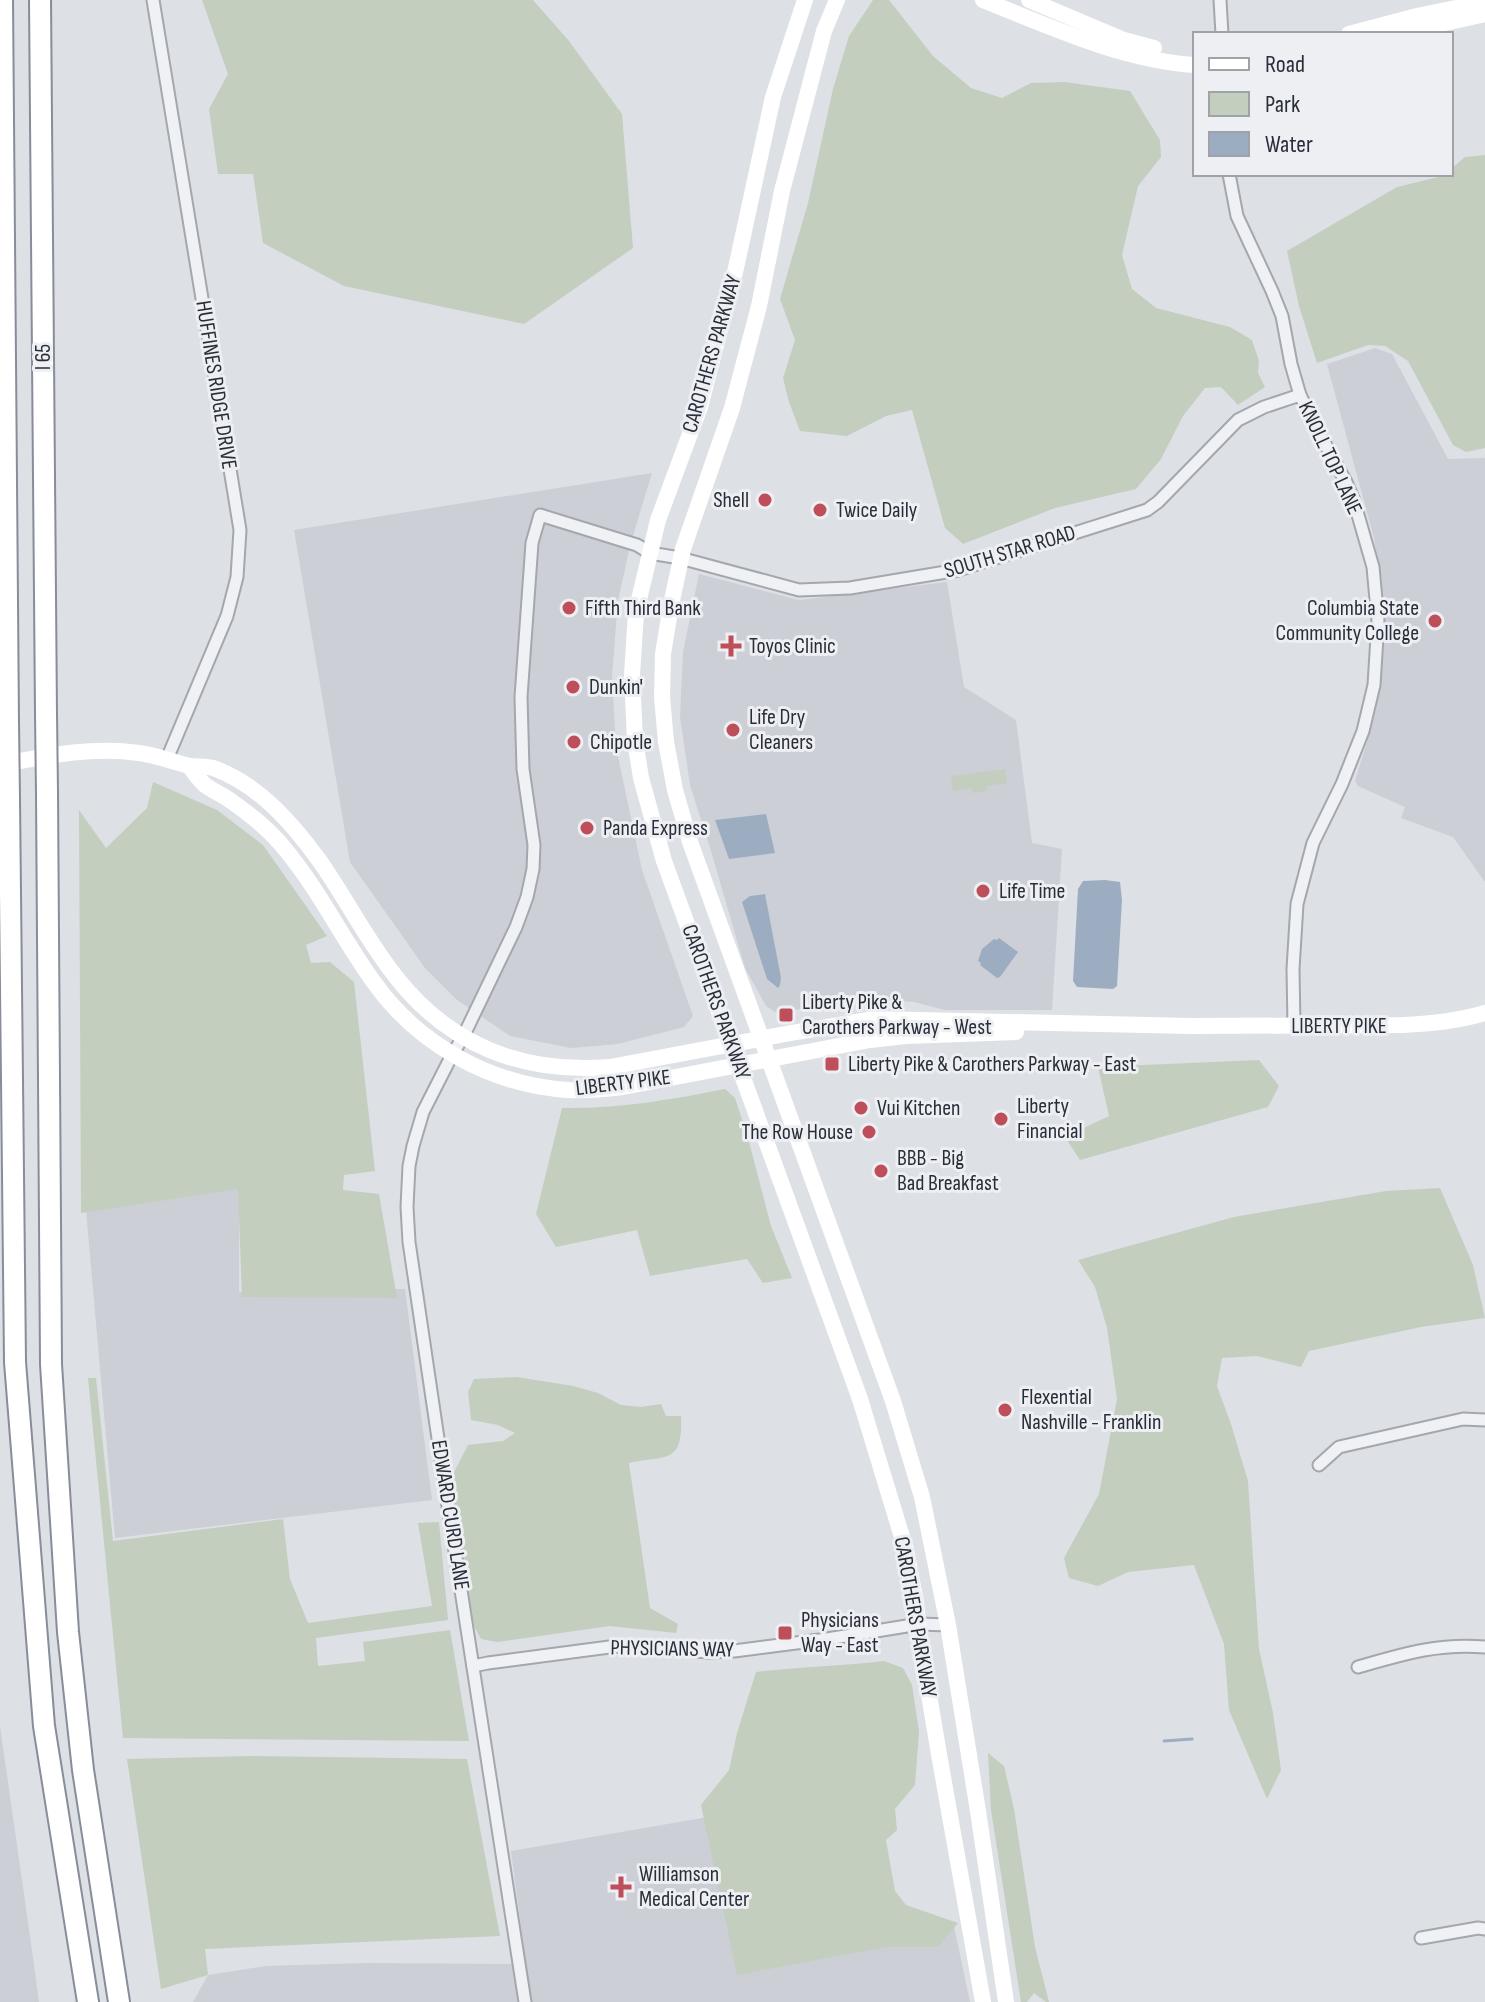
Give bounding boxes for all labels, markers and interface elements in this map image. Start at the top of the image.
legend [1193,32,1453,176]
text: Road [1265,50,1305,79]
text: Park [1265,90,1300,119]
text: Water [1265,130,1313,159]
street label: CAROTHERS PARKWAY [677,272,747,436]
street label: HUFFINES RIDGE DRIVE [189,299,243,471]
street label: I 65 [30,344,57,370]
street label: KNOLL TOP LANE [1292,397,1368,519]
place label: Shell [713,487,749,514]
marker: Shell [756,491,774,509]
place label: Twice Daily [836,497,918,524]
marker: Twice Daily [811,501,829,519]
street label: SOUTH STAR ROAD [941,519,1079,585]
place label: Fifth Third Bank [585,595,701,622]
place label: Columbia State Community College [1276,595,1419,647]
marker: Fifth Third Bank [560,599,578,617]
marker: Columbia State Community College [1426,612,1444,630]
place label: Toyos Clinic [749,633,836,660]
marker: Toyos Clinic [720,635,742,657]
place label: Dunkin' [589,674,643,701]
marker: Dunkin' [564,678,582,696]
place label: Life Dry Cleaners [749,704,813,756]
marker: Life Dry Cleaners [724,721,742,739]
place label: Chipotle [590,729,652,756]
marker: Chipotle [565,733,583,751]
place label: Panda Express [603,815,708,842]
marker: Panda Express [578,819,596,837]
place label: Life Time [999,878,1065,905]
marker: Life Time [974,882,992,900]
street label: CAROTHERS PARKWAY [675,921,757,1083]
place label: Liberty Pike & Carothers Parkway - West [802,989,992,1041]
marker: Liberty Pike & Carothers Parkway - West [777,1006,795,1024]
street label: LIBERTY PIKE [1291,1013,1387,1040]
place label: Liberty Pike & Carothers Parkway - East [848,1051,1136,1078]
marker: Liberty Pike & Carothers Parkway - East [823,1055,841,1073]
street label: LIBERTY PIKE [574,1064,672,1102]
place label: Liberty Financial [1017,1093,1083,1145]
place label: Vui Kitchen [877,1095,960,1122]
marker: Vui Kitchen [852,1099,870,1117]
marker: Liberty Financial [992,1110,1010,1128]
place label: The Row House [741,1119,853,1146]
marker: The Row House [860,1123,878,1141]
place label: BBB - Big Bad Breakfast [897,1145,999,1197]
marker: BBB - Big Bad Breakfast [872,1162,890,1180]
place label: Flexential Nashville - Franklin [1021,1384,1161,1436]
marker: Flexential Nashville - Franklin [996,1401,1014,1419]
street label: EDWARD CURD LANE [425,1438,475,1592]
street label: CAROTHERS PARKWAY [888,1534,942,1700]
place label: Physicians Way - East [801,1607,879,1659]
marker: Physicians Way - East [776,1624,794,1642]
street label: PHYSICIANS WAY [610,1634,734,1664]
place label: Williamson Medical Center [639,1861,749,1913]
marker: Williamson Medical Center [610,1876,632,1898]

